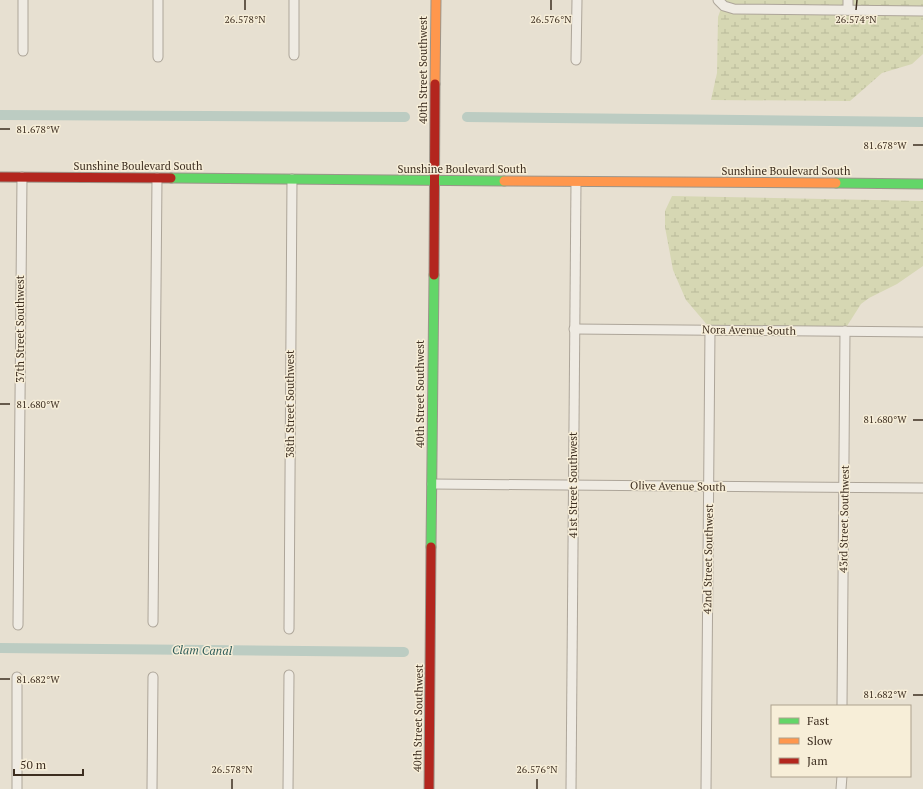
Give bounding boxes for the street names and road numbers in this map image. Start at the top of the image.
street label: 40th Street Southwest [416,16,430,124]
street label: Sunshine Boulevard South [74,159,203,173]
street label: Sunshine Boulevard South [398,162,527,176]
street label: Sunshine Boulevard South [722,164,851,178]
street label: 37th Street Southwest [13,275,27,383]
street label: Nora Avenue South [702,322,797,338]
street label: 40th Street Southwest [413,340,427,448]
street label: 38th Street Southwest [283,350,297,458]
street label: 41st Street Southwest [566,432,580,538]
street label: 43rd Street Southwest [836,465,852,573]
street label: Olive Avenue South [630,478,726,494]
street label: 42nd Street Southwest [700,504,716,614]
street label: 40th Street Southwest [410,664,426,772]

